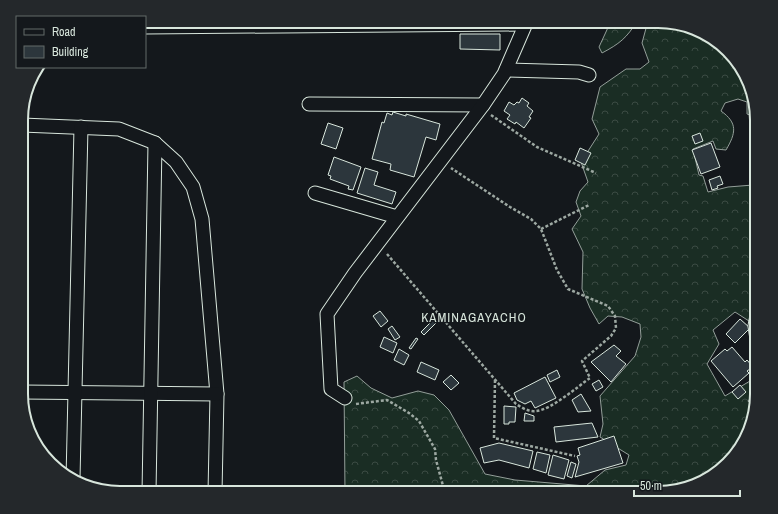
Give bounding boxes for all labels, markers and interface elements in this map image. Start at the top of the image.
legend [16,16,146,68]
text: Road [52,24,76,40]
text: Building [52,44,89,60]
district label: KAMINAGAYACHO [421,309,527,326]
scale bar [634,472,740,498]
text: 50 m [640,478,662,494]

